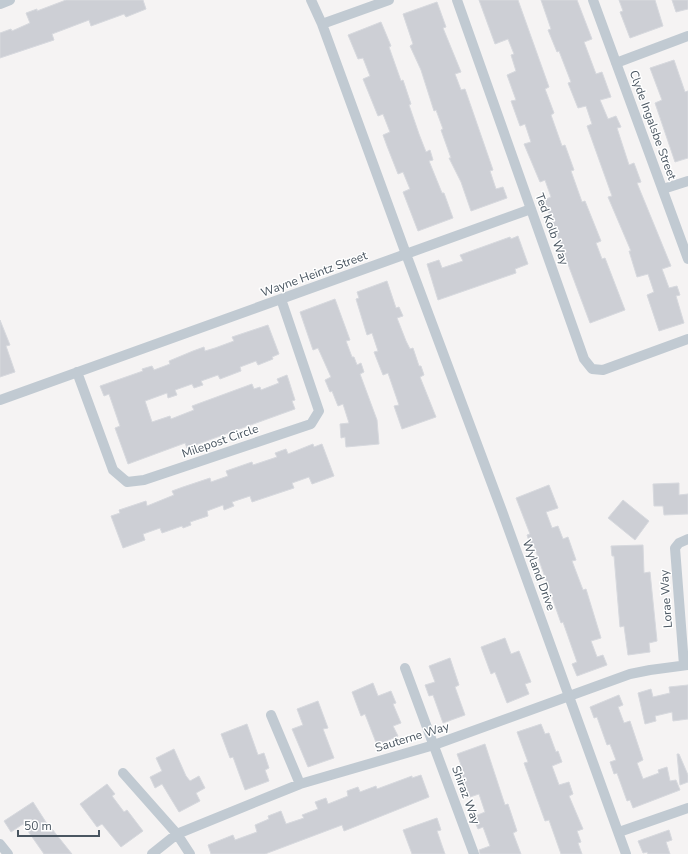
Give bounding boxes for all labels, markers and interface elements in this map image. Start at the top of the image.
street label: Clyde Ingalsbe Street [626,68,681,183]
street label: Ted Kolb Way [532,191,573,268]
street label: Wayne Heintz Street [259,247,370,301]
street label: Milepost Circle [180,420,260,462]
street label: Wyland Drive [519,537,559,613]
street label: Lorae Way [656,569,676,629]
street label: Sauterne Way [373,718,452,756]
street label: Shiraz Way [448,764,484,827]
scale bar [18,812,99,838]
text: 50 m [24,818,52,834]

